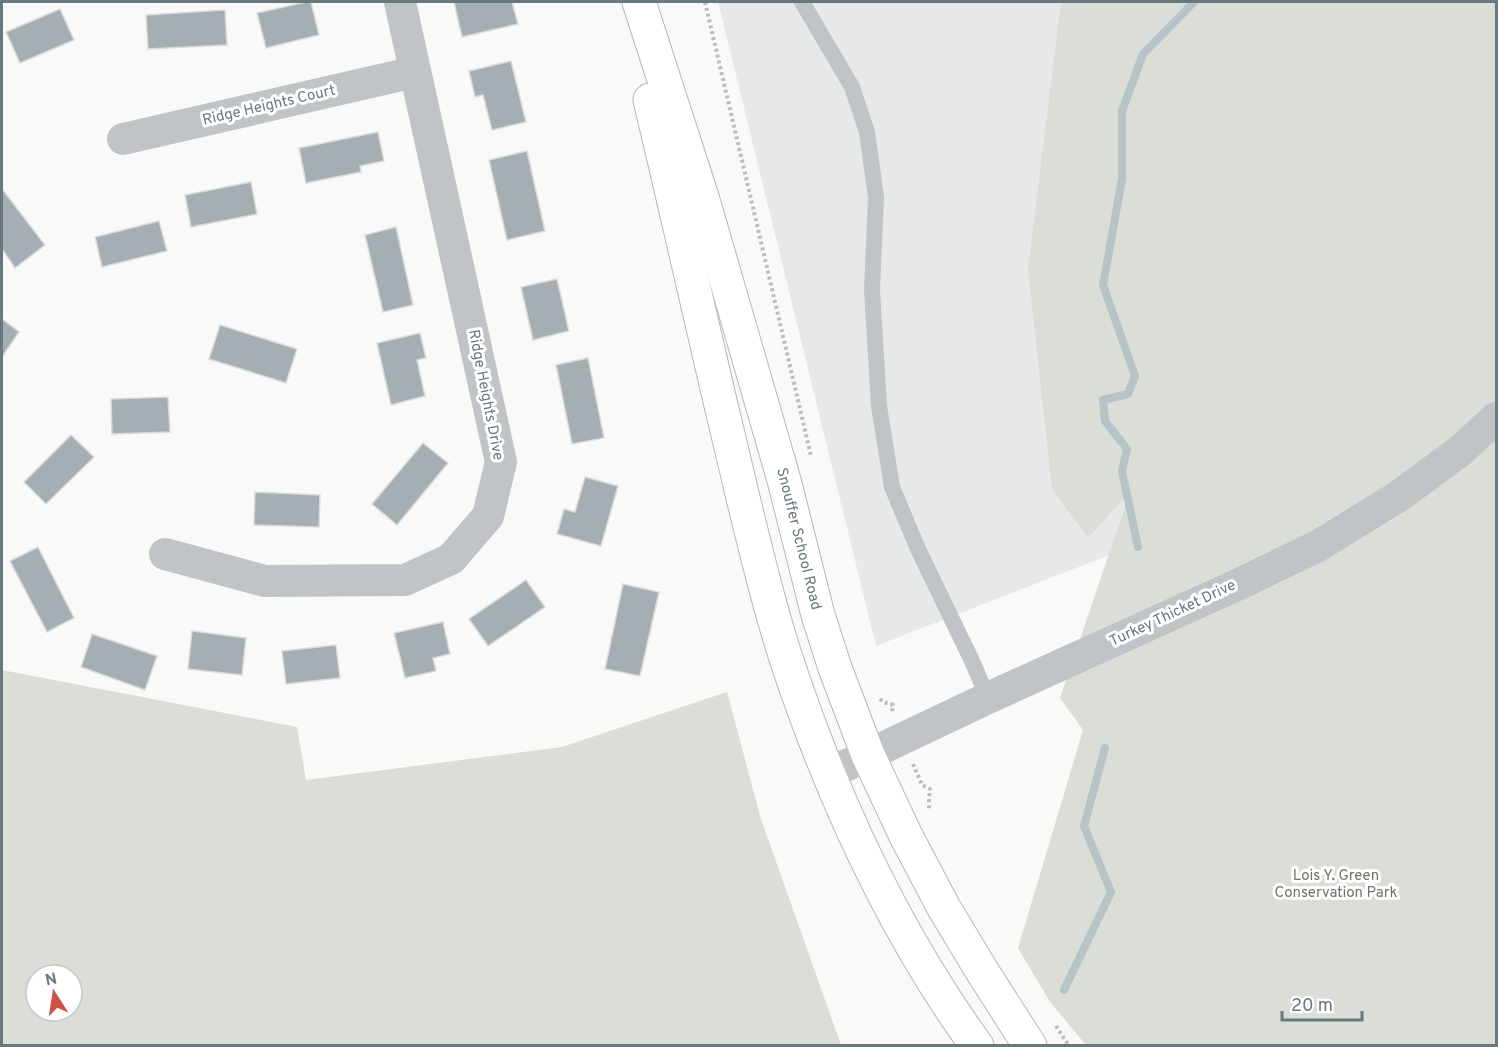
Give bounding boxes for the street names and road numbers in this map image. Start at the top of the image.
street label: Ridge Heights Court [201,81,337,131]
street label: Ridge Heights Drive [463,328,507,462]
street label: Snouffer School Road [771,466,825,612]
street label: Turkey Thicket Drive [1107,576,1239,652]

